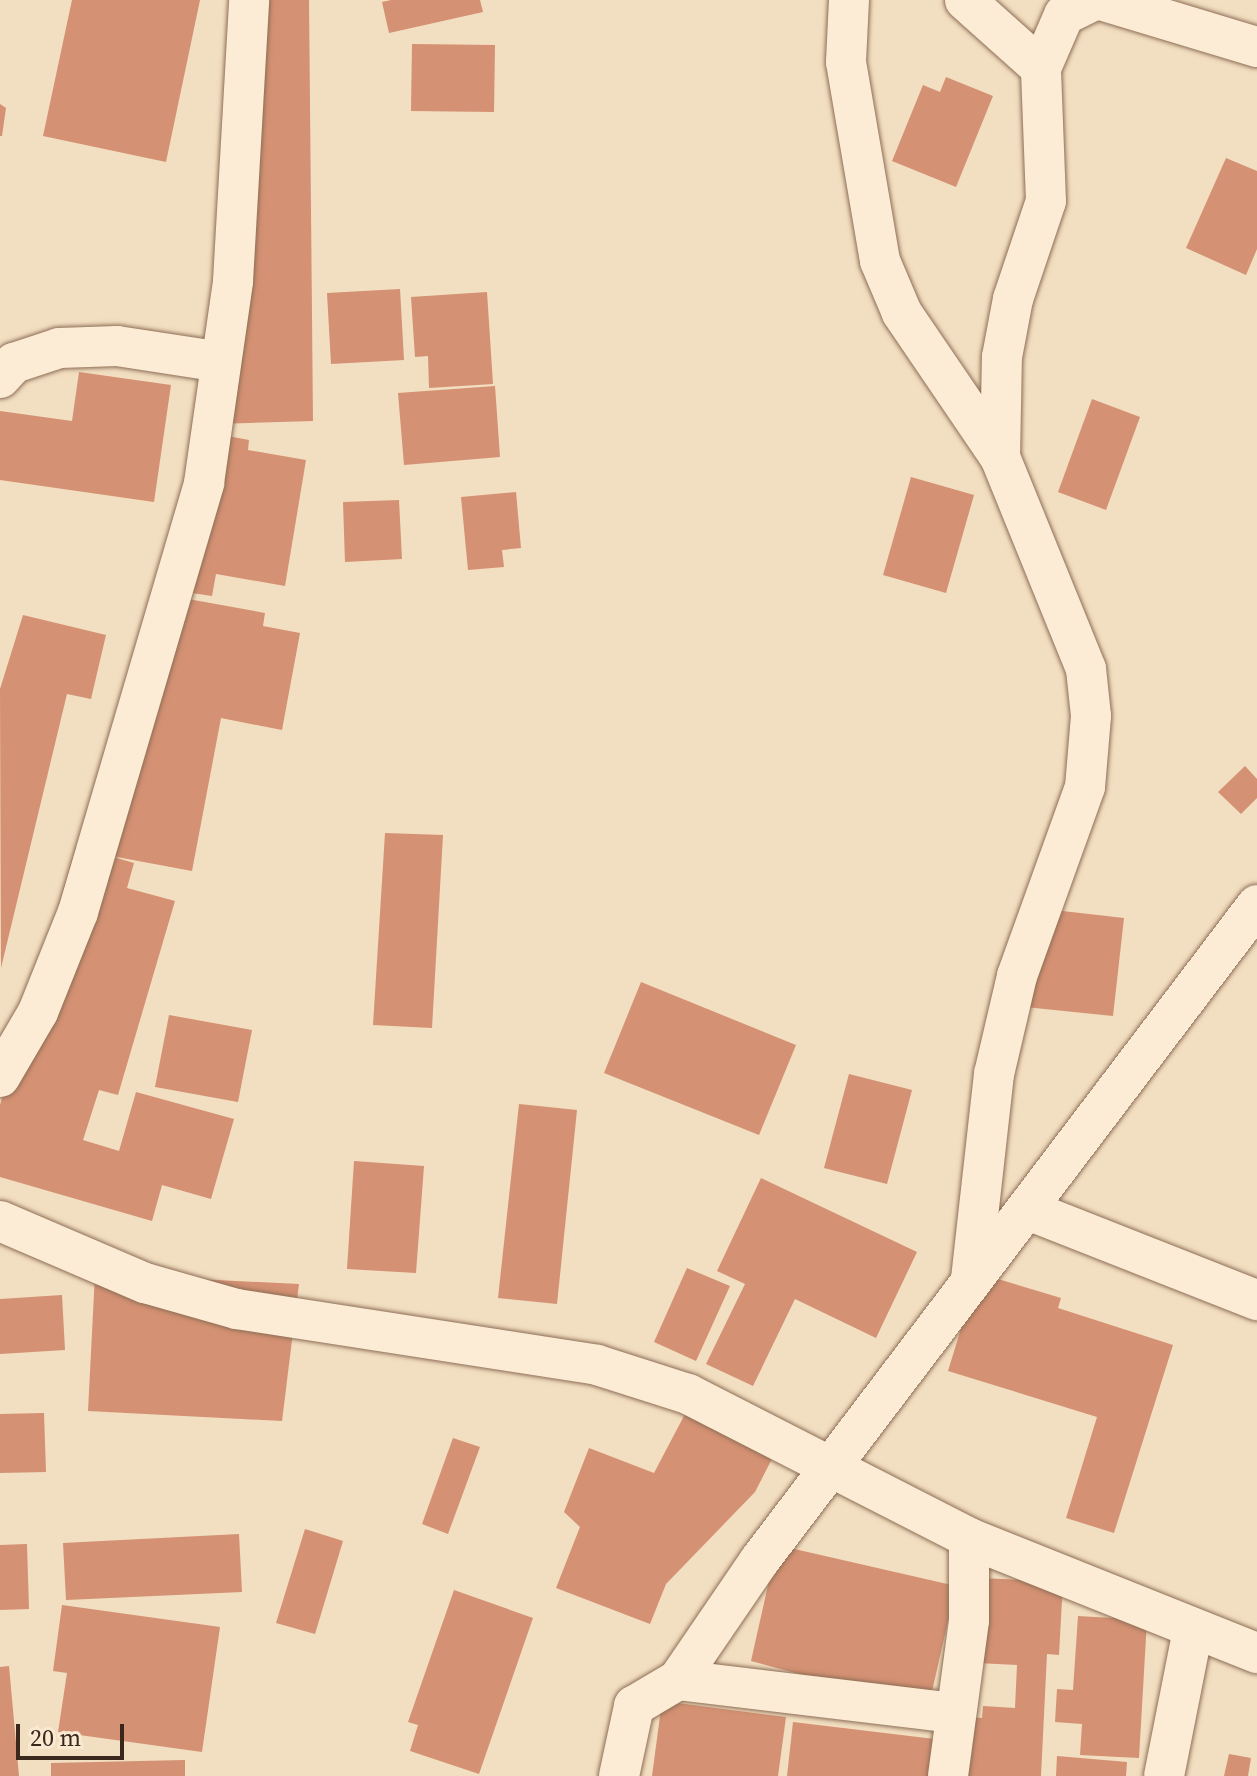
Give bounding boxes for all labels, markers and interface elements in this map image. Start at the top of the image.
scale bar [20,1708,128,1758]
text: 20 m [30,1721,81,1754]

